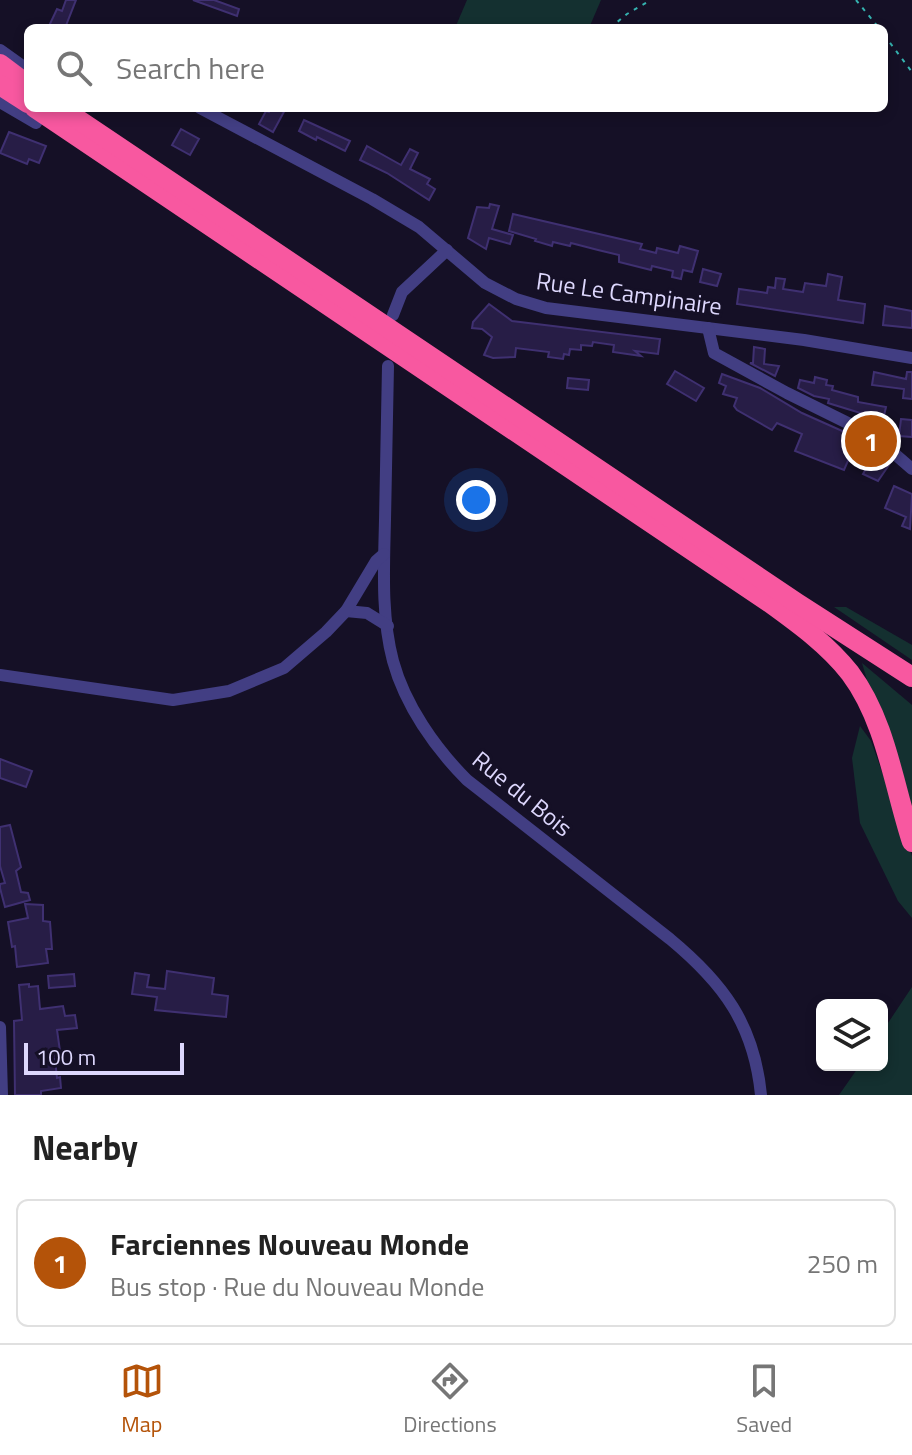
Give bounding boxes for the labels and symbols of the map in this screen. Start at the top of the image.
street label: Rue Le Campinaire [534,262,724,324]
pin: 1 [845,411,897,471]
your location [456,480,496,520]
street label: Rue du Bois [465,742,580,845]
scale bar [24,1039,184,1075]

